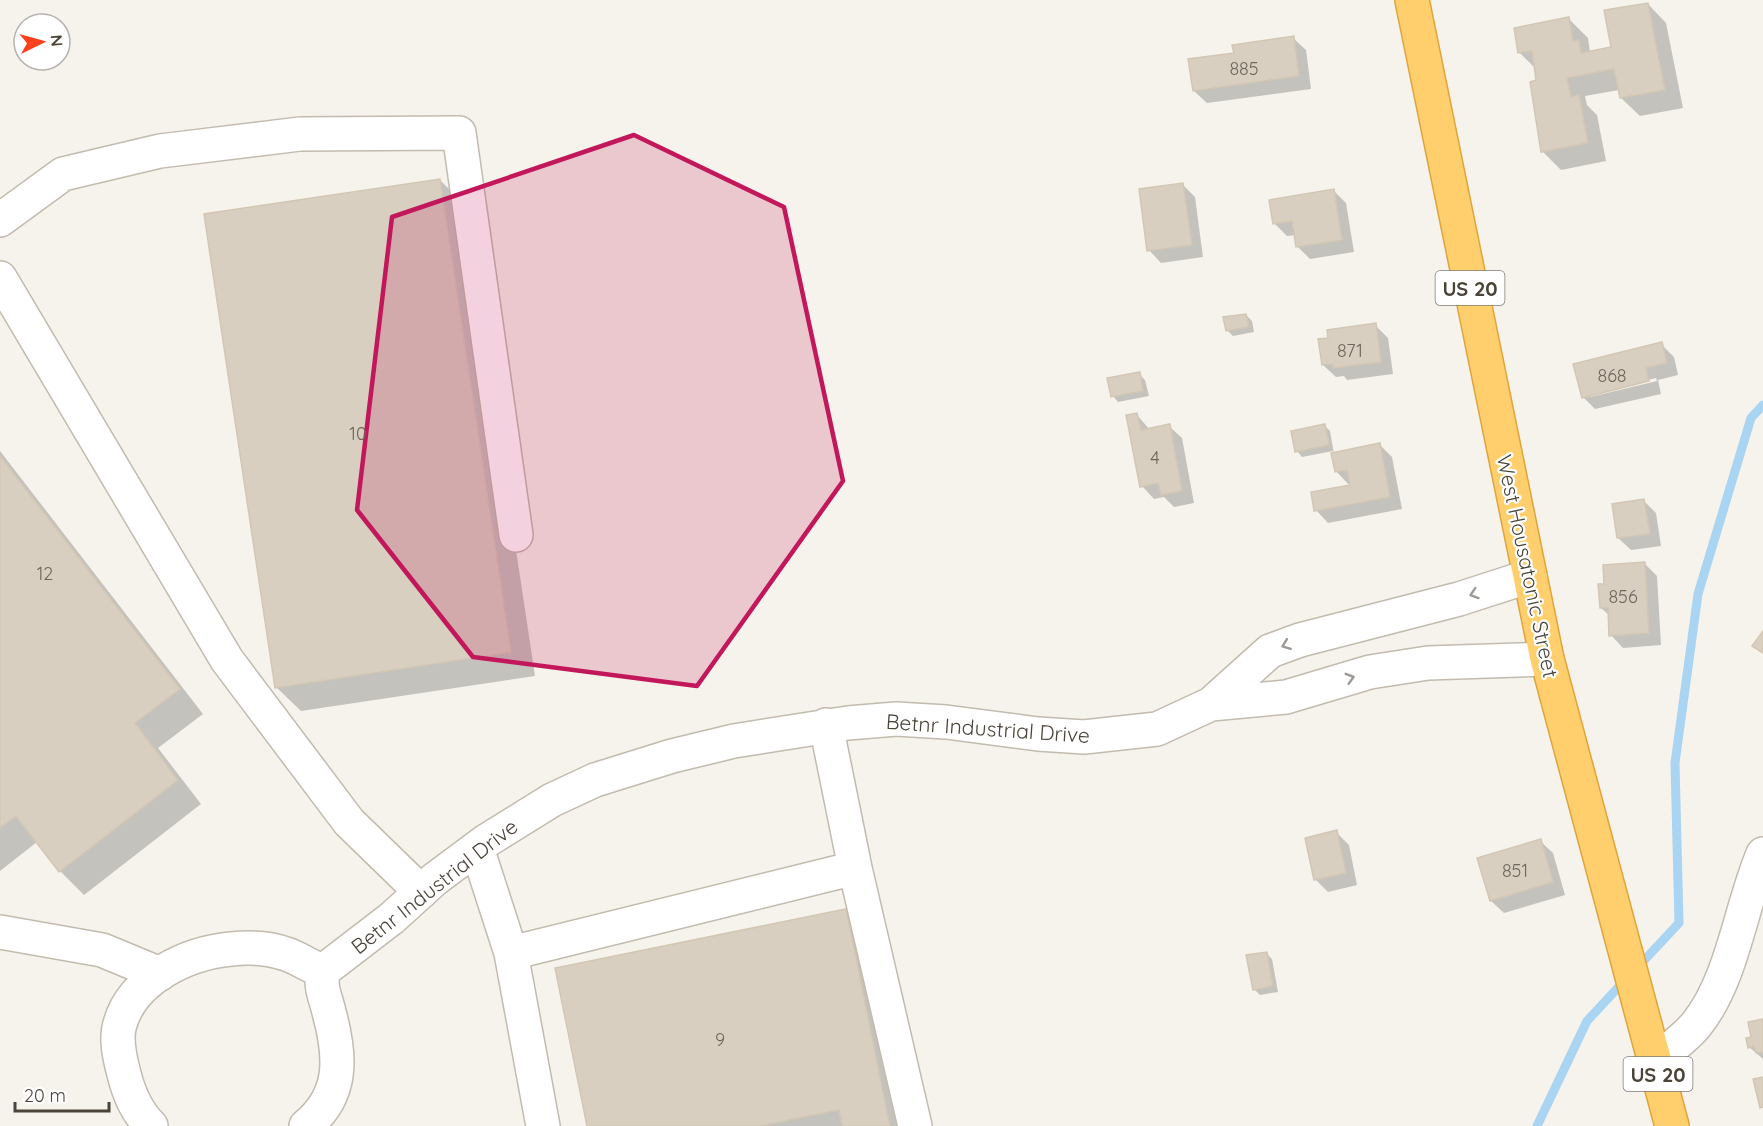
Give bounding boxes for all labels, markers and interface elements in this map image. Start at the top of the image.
north arrow [12,12,72,72]
text: N [46,34,67,47]
house number: 885 [1229,57,1259,80]
road number: US 20 [1436,271,1504,305]
house number: 871 [1337,339,1363,362]
house number: 868 [1597,364,1627,387]
house number: 10 [349,422,367,445]
house number: 4 [1150,446,1160,469]
street label: West Housatonic Street [1492,452,1564,680]
house number: 12 [37,562,53,585]
house number: 856 [1608,585,1638,608]
one-way arrow [1469,587,1480,600]
one-way arrow [1281,638,1292,650]
one-way arrow [1345,673,1355,685]
street label: Betnr Industrial Drive [885,708,1091,748]
street label: Betnr Industrial Drive [345,813,523,959]
house number: 851 [1502,859,1528,882]
house number: 9 [715,1028,725,1051]
road number: US 20 [1624,1057,1692,1091]
scale bar [15,1075,110,1113]
text: 20 m [24,1084,66,1107]

